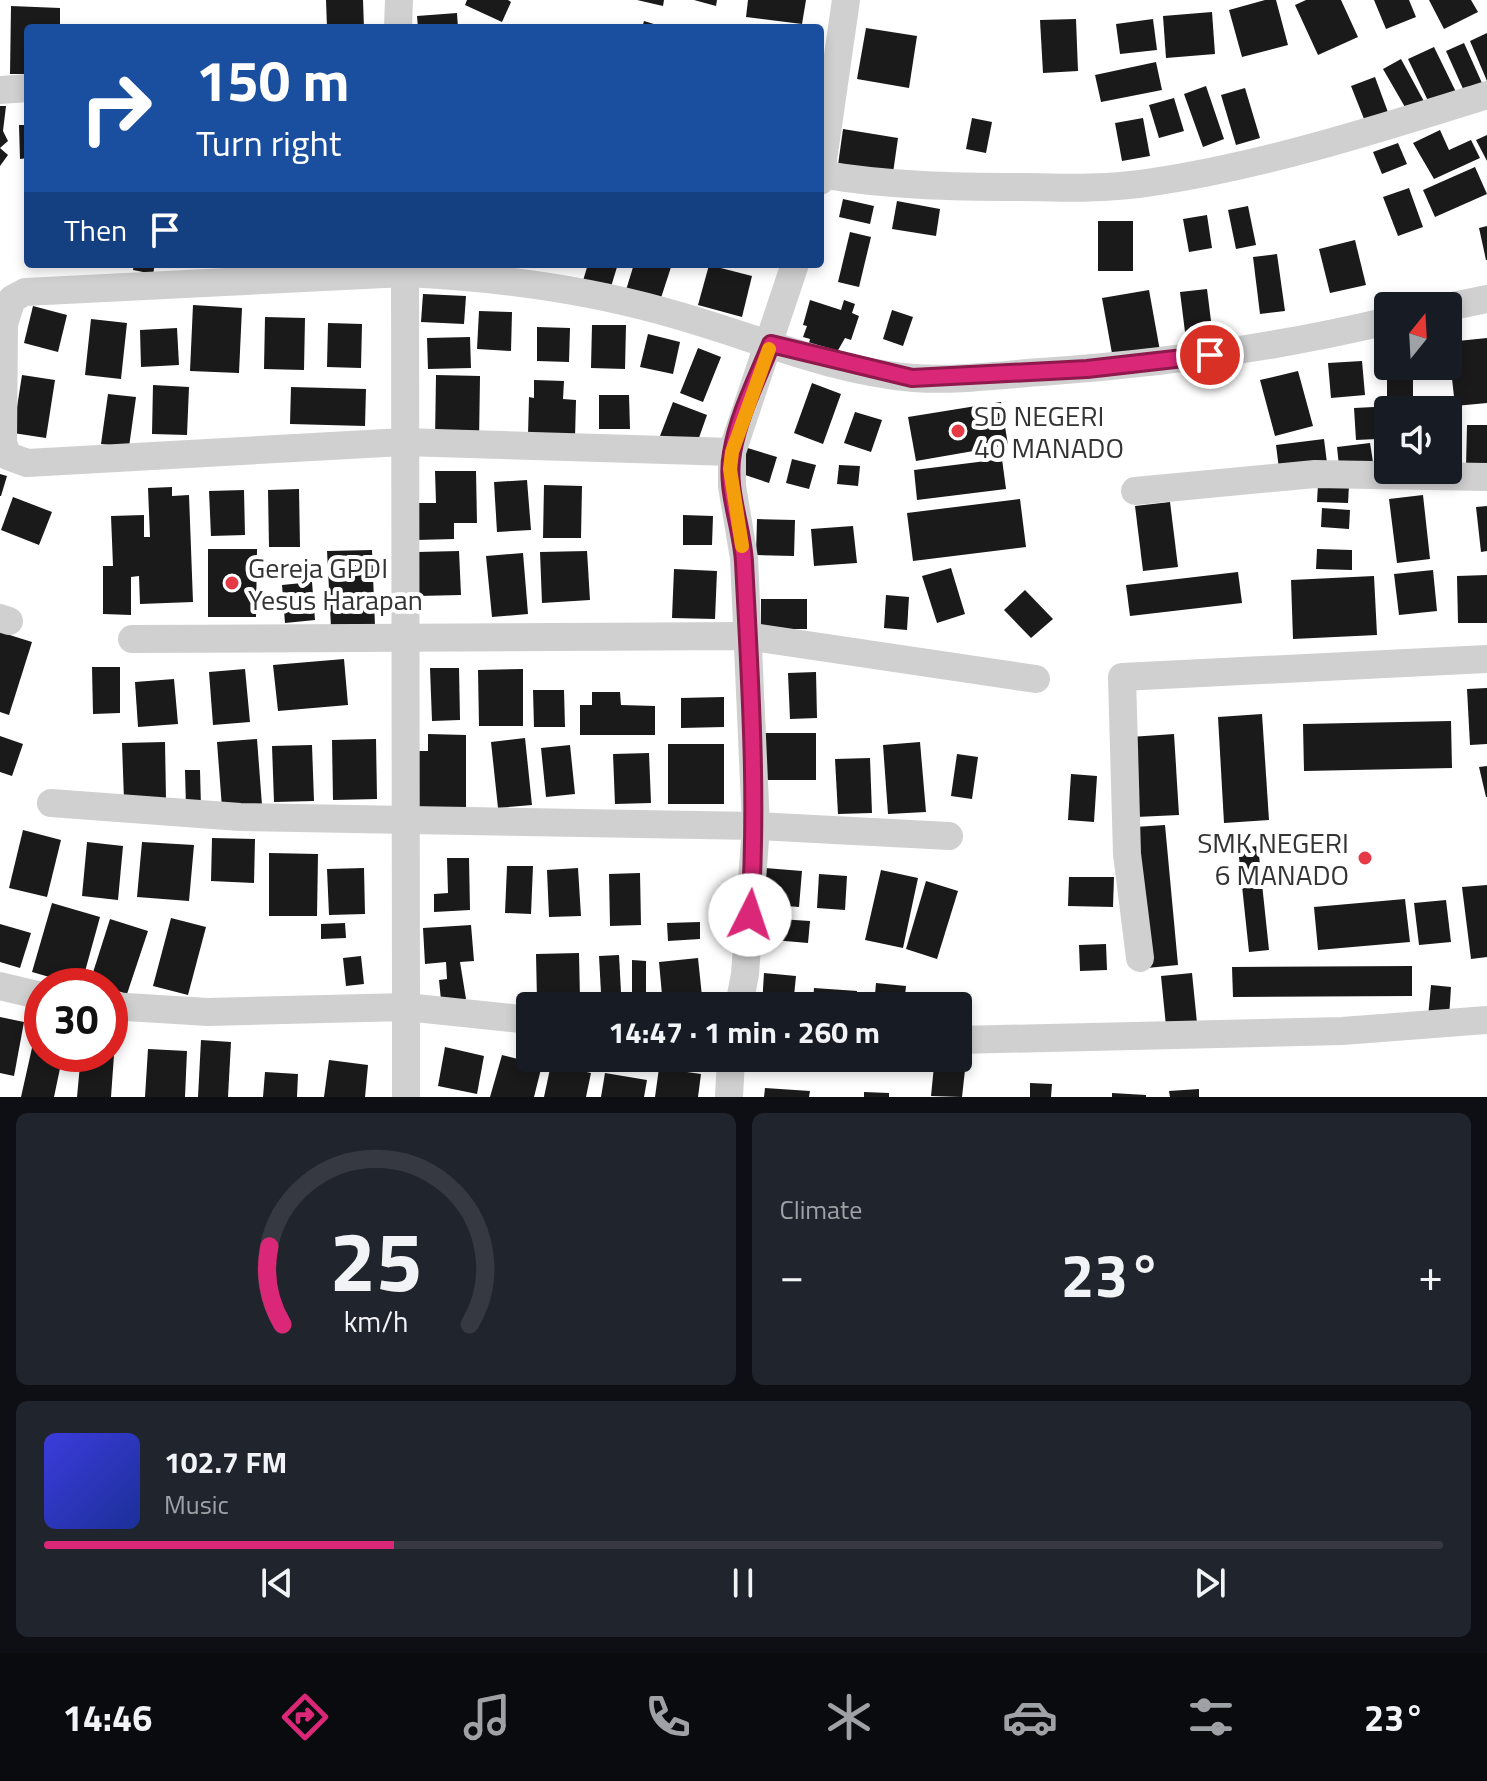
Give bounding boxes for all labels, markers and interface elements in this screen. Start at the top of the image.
text: 150 m [196,38,349,123]
icon: right [64,56,168,160]
text: Turn right [196,115,341,170]
text: Then [64,207,127,253]
icon: arrive [143,208,187,252]
north arrow [1374,292,1462,380]
map controls [1374,292,1462,484]
pin [1176,321,1244,389]
icon: arrive [1188,333,1232,377]
place label: SD NEGERI 40 MANADO [974,394,1124,469]
button: sound [1374,396,1462,484]
marker: SD NEGERI 40 MANADO [949,422,967,440]
place label: Gereja GPDI Yesus Harapan [248,546,423,621]
marker: Gereja GPDI Yesus Harapan [223,574,241,592]
place label: SMK NEGERI 6 MANADO [1197,821,1349,896]
marker: SMK NEGERI 6 MANADO [1356,849,1374,867]
position arrow [708,873,792,957]
speed limit sign: 30 [24,968,128,1072]
text: 14:47 · 1 min · 260 m [608,1009,880,1055]
text: Climate [780,1190,862,1229]
text: 25 [329,1197,422,1323]
text: 23° [1061,1229,1162,1320]
text: − [780,1241,804,1308]
text: + [1418,1241,1443,1308]
text: km/h [343,1300,408,1343]
text: 102.7 FM [164,1439,287,1485]
text: Music [164,1485,229,1524]
icon: previous [255,1561,299,1605]
icon: pause [721,1561,765,1605]
icon: next [1188,1561,1232,1605]
icon: directions [277,1689,333,1745]
icon: music [459,1689,515,1745]
icon: phone [640,1689,696,1745]
icon: climate [821,1689,877,1745]
icon: car [1002,1689,1058,1745]
icon: filters [1183,1689,1239,1745]
text: 14:46 [63,1690,152,1745]
text: 23° [1364,1690,1424,1745]

